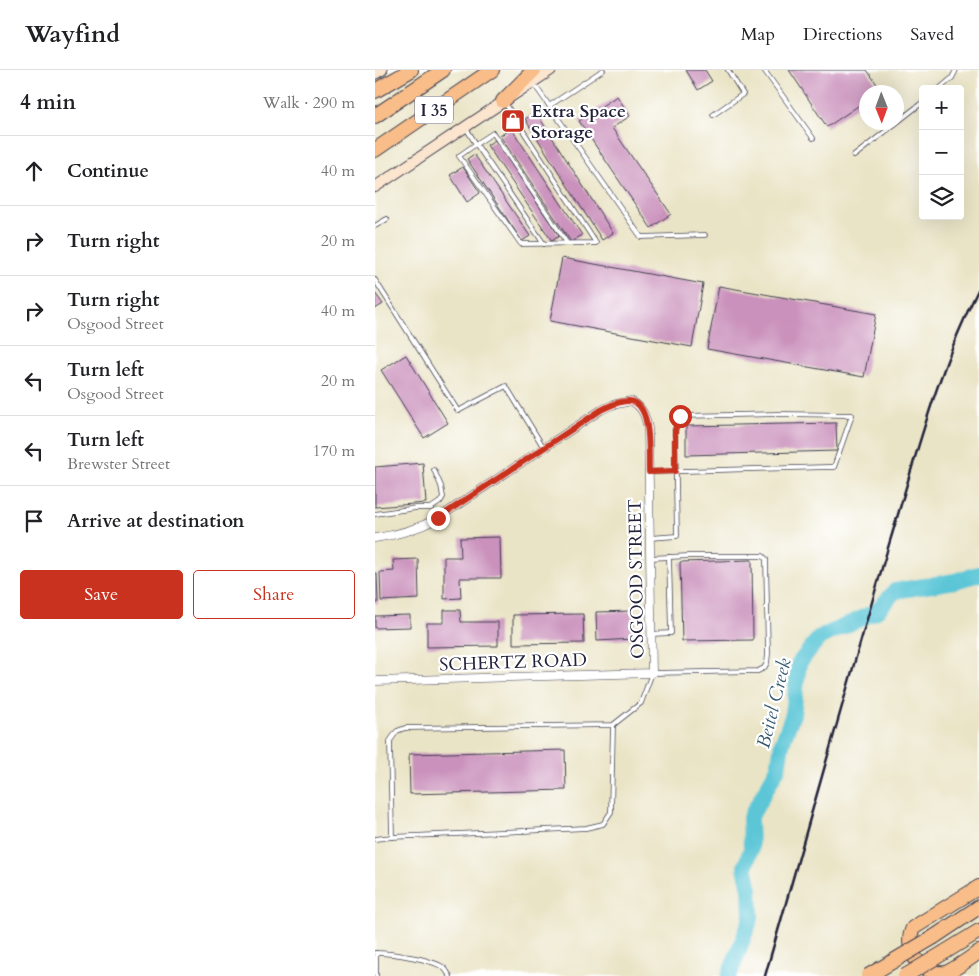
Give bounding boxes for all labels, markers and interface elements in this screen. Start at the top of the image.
text: Wayfind [25,18,120,51]
text: Map [741,22,775,47]
text: Directions [803,22,882,47]
text: Saved [910,22,954,47]
north arrow [859,85,904,130]
map controls [919,85,964,220]
button: + [919,85,964,130]
text: 4 min [20,88,76,117]
text: Walk · 290 m [263,92,355,114]
road number: I 35 [415,96,453,124]
place label: Extra Space Storage [531,99,626,145]
shop icon: Extra Space Storage [500,108,526,134]
button: − [919,130,964,175]
icon: ahead [20,157,48,185]
text: Continue [67,158,149,184]
text: 40 m [321,160,355,182]
button: layers [919,175,964,220]
icon: right [20,227,48,255]
text: Turn right [67,228,159,254]
text: 20 m [321,230,355,252]
text: Turn right [67,287,159,313]
icon: right [20,297,48,325]
text: 40 m [321,300,355,322]
text: Osgood Street [67,313,164,335]
text: Turn left [67,357,144,383]
icon: left [20,367,48,395]
text: 20 m [321,370,355,392]
text: Osgood Street [67,383,164,405]
route start [669,405,692,428]
text: Turn left [67,427,144,453]
icon: left [20,437,48,465]
text: 170 m [313,440,355,462]
text: Brewster Street [67,453,170,475]
street label: OSGOOD STREET [623,499,650,659]
icon: arrive [20,507,48,535]
route end [427,507,450,530]
text: Arrive at destination [67,508,244,534]
button: Save [20,570,183,619]
button: Share [193,570,355,619]
street label: SCHERTZ ROAD [439,647,587,678]
water label: Beitel Creek [750,655,798,751]

